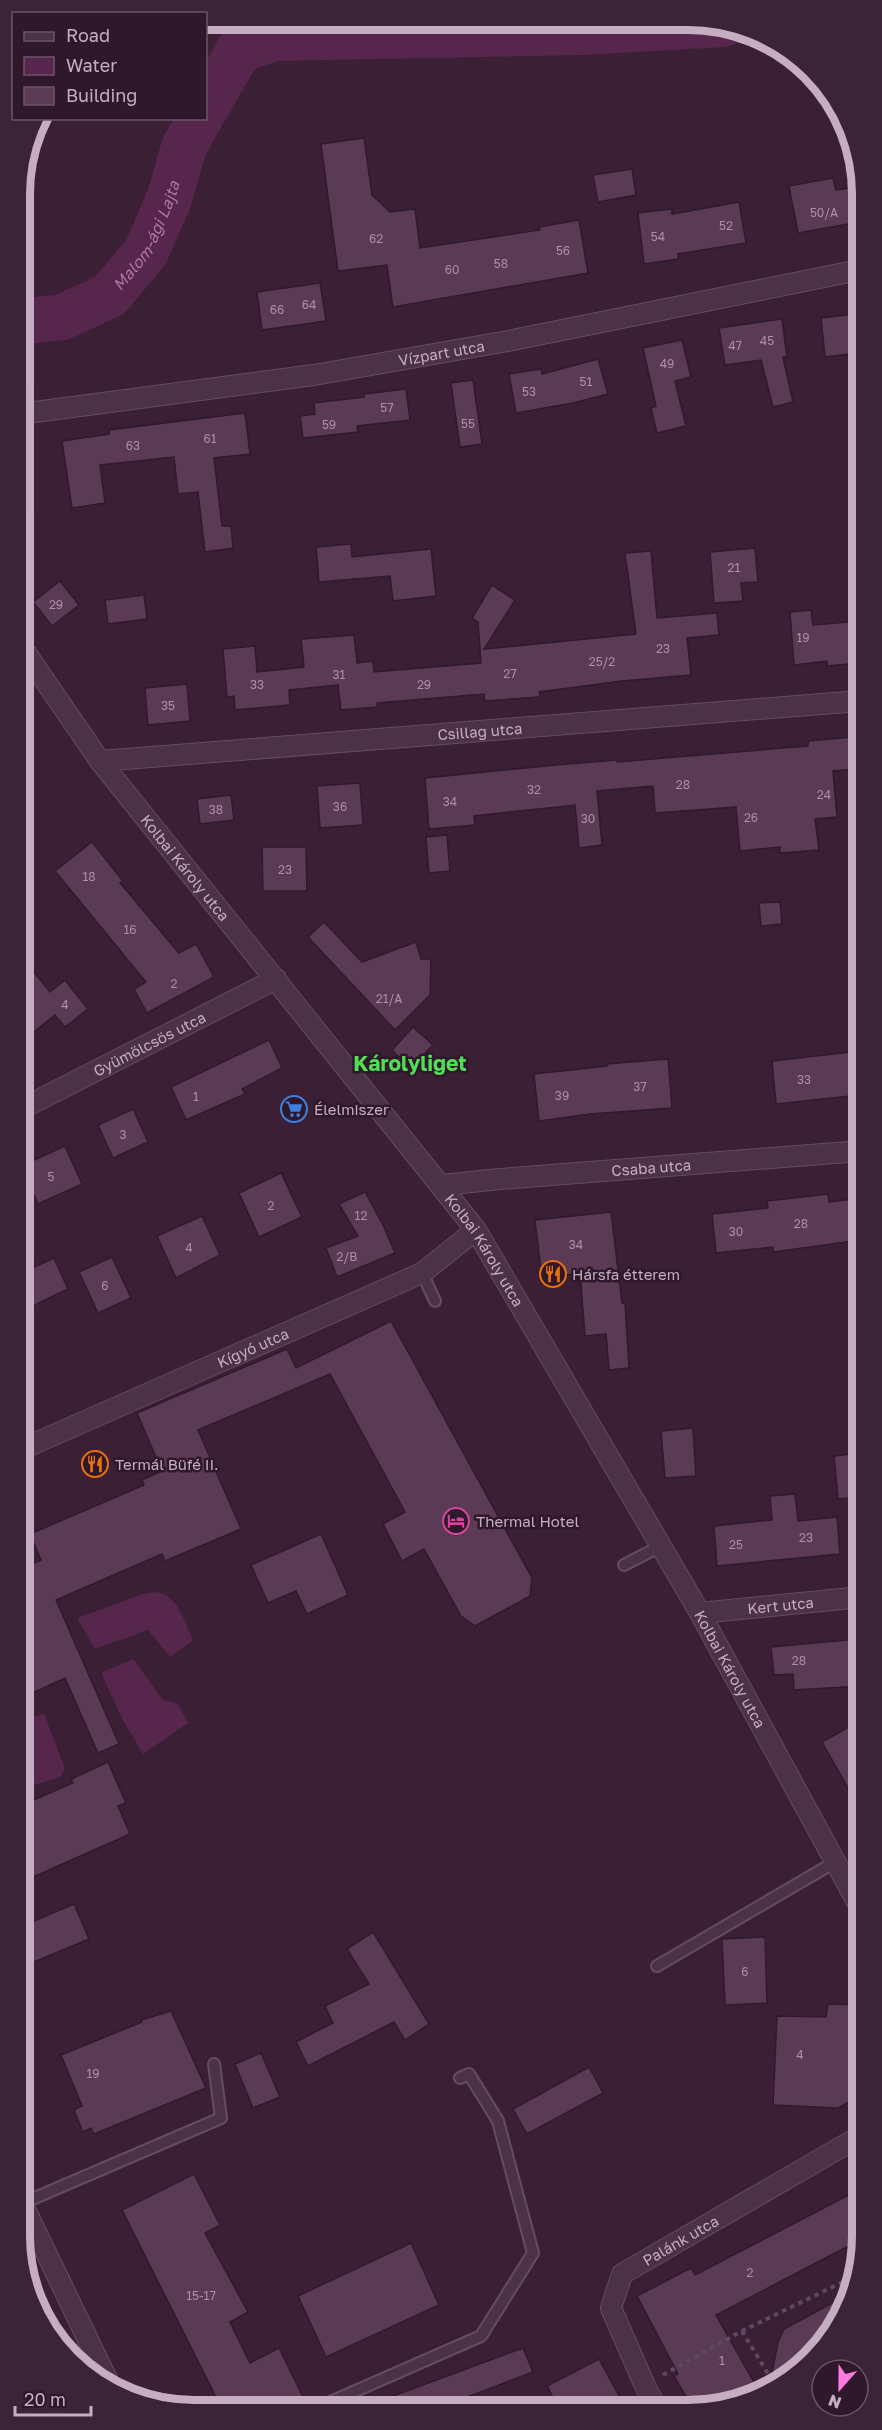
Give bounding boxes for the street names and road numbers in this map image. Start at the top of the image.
street label: Vízpart utca [397,336,486,369]
street label: Csillag utca [437,719,523,743]
street label: Kolbai Károly utca [137,811,233,924]
street label: Gyümölcsös utca [90,1007,208,1080]
street label: Csaba utca [611,1155,692,1179]
street label: Kolbai Károly utca [441,1190,528,1310]
street label: Kígyó utca [214,1324,291,1371]
street label: Kert utca [747,1593,815,1617]
street label: Kolbai Károly utca [691,1607,770,1731]
street label: Palánk utca [639,2211,722,2269]

